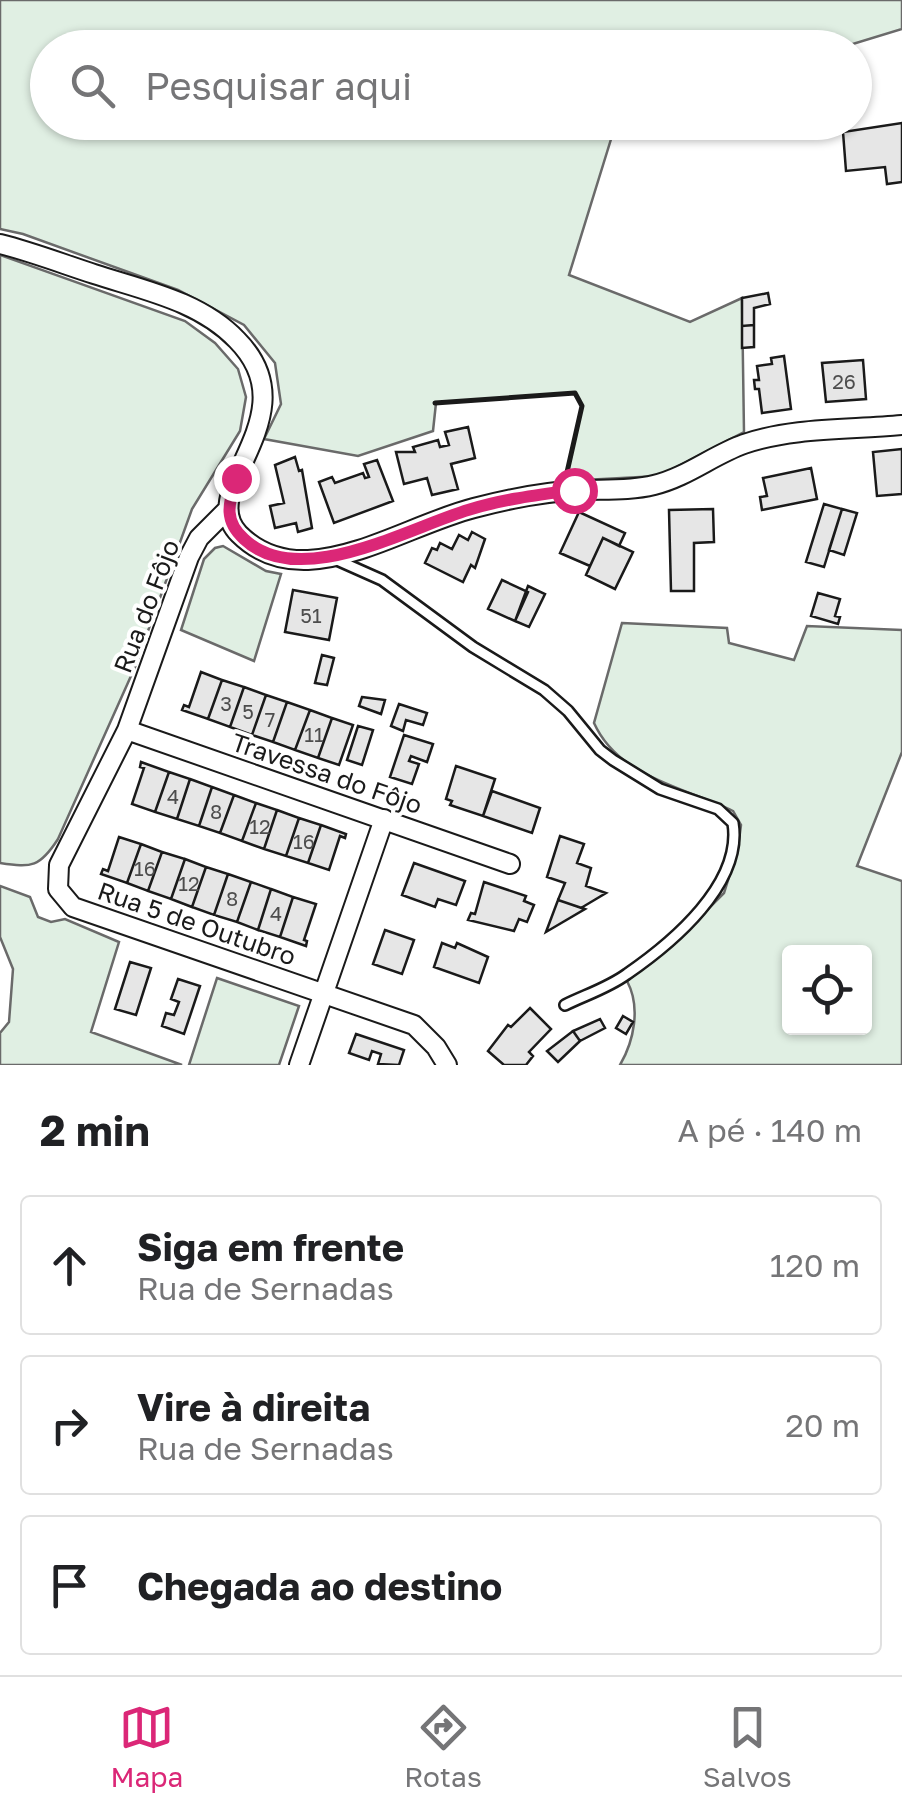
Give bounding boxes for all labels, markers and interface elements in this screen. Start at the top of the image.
search box [30,30,872,140]
icon: search [65,58,120,113]
text: Pesquisar aqui [145,63,412,108]
house number: 26 [832,369,856,393]
route end [214,456,260,502]
route start [552,468,598,514]
street label: Rua do Fôjo [106,535,186,677]
house number: 51 [300,603,322,627]
house number: 3 [220,691,232,715]
house number: 5 [242,699,254,723]
house number: 7 [265,707,275,731]
house number: 11 [304,722,324,746]
street label: Travessa do Fôjo [228,726,426,820]
house number: 4 [167,784,179,808]
house number: 8 [210,799,222,823]
house number: 12 [249,814,271,838]
house number: 16 [293,829,315,853]
house number: 16 [134,856,156,880]
house number: 12 [178,871,200,895]
street label: Rua 5 de Outubro [94,875,300,971]
house number: 8 [226,886,238,910]
house number: 4 [270,901,282,925]
map controls [782,945,872,1035]
button: locate [782,945,872,1035]
text: 2 min [40,1105,150,1155]
text: A pé · 140 m [678,1111,862,1149]
text: Siga em frente [137,1224,404,1269]
icon: ahead [42,1238,97,1293]
text: 120 m [770,1246,860,1284]
text: Rua de Sernadas [137,1269,394,1307]
text: Vire à direita [137,1384,370,1429]
icon: right [42,1398,97,1453]
text: 20 m [785,1406,860,1444]
text: Rua de Sernadas [137,1429,394,1467]
icon: arrive [42,1558,97,1613]
text: Chegada ao destino [137,1563,502,1608]
tab: Mapa [110,1700,183,1793]
tab: Rotas [404,1700,482,1793]
tab: Salvos [703,1700,792,1793]

